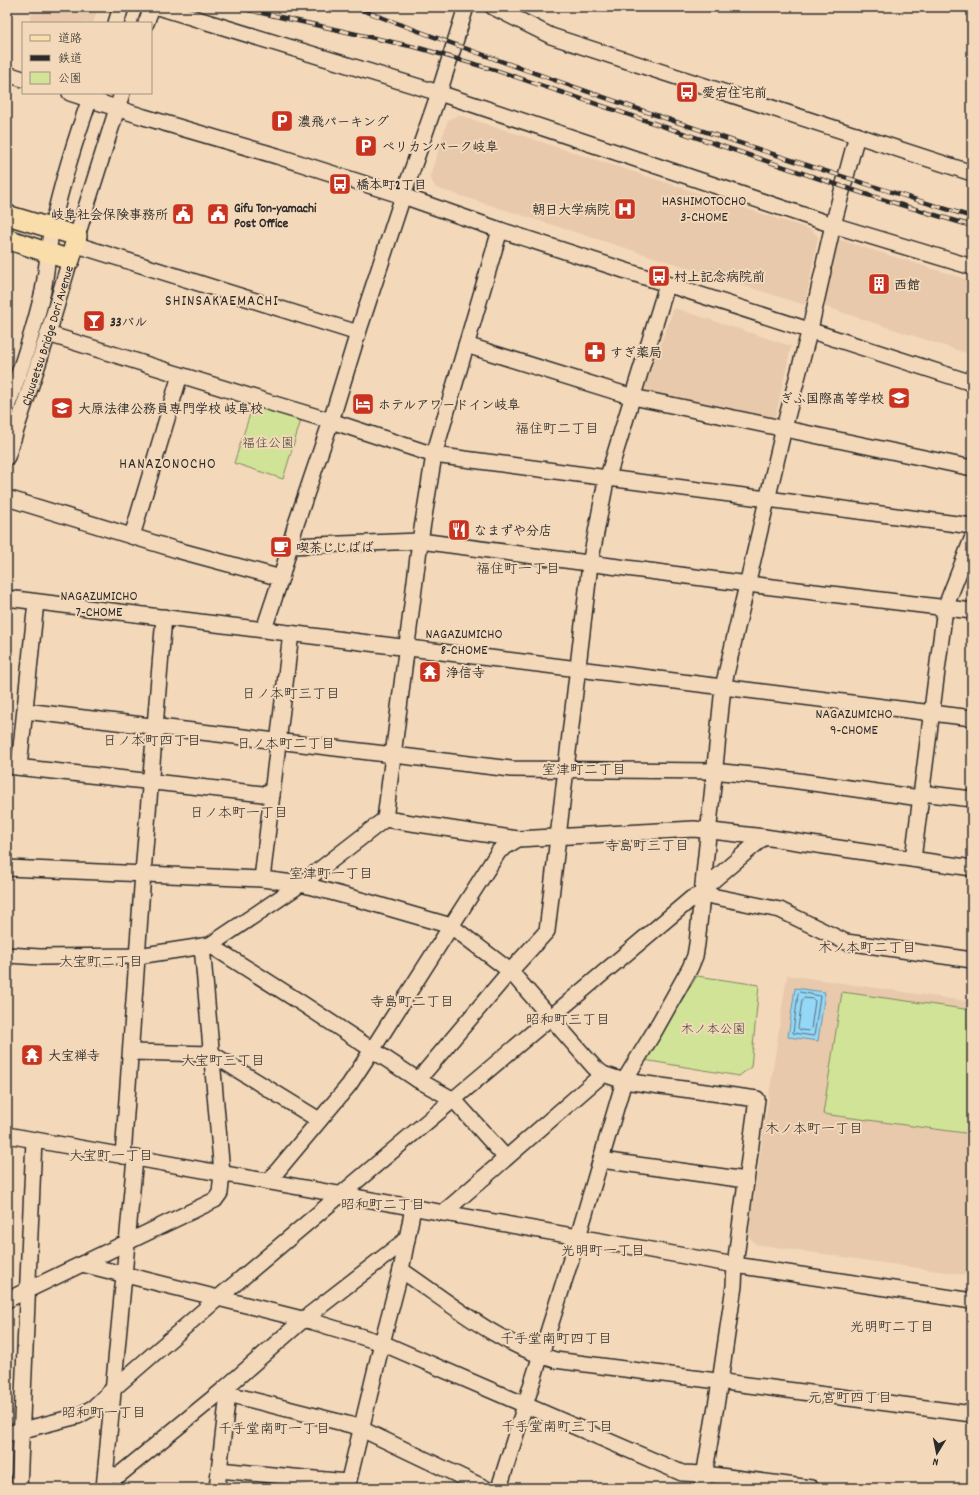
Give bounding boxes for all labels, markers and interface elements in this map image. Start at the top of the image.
legend [22,22,152,94]
text: 道路 [58,31,82,48]
text: 鉄道 [58,51,82,68]
text: 公園 [58,71,82,88]
bus stop icon: 愛宕住宅前 [674,79,700,105]
place label: 愛宕住宅前 [702,85,767,104]
parking icon: 濃飛パーキング [269,108,295,134]
place label: 濃飛パーキング [298,114,389,133]
parking icon: ペリカンパーク岐阜 [353,133,379,159]
place label: ペリカンパーク岐阜 [382,139,498,158]
bus stop icon: 橋本町2丁目 [327,171,353,197]
place label: 橋本町2丁目 [356,177,427,196]
district label: HASHIMOTOCHO 3-CHOME [662,192,746,228]
hospital icon: 朝日大学病院 [612,196,638,222]
place label: Gifu Ton-yamachi Post Office [234,200,317,234]
public building icon: 岐阜社会保険事務所 [170,201,196,227]
public building icon: Gifu Ton-yamachi Post Office [205,201,231,227]
place label: 朝日大学病院 [532,202,610,221]
place label: 岐阜社会保険事務所 [51,207,168,226]
street label: Chuusetsu Bridge Dori Avenue [18,263,80,409]
bus stop icon: 村上記念病院前 [646,263,672,289]
place label: 村上記念病院前 [674,269,765,288]
building icon: 西館 [866,271,892,297]
place label: 西館 [894,277,920,296]
district label: SHINSAKAEMACHI [165,291,279,313]
bar icon: 33バル [81,308,107,334]
place label: 33バル [110,314,148,333]
pharmacy icon: すぎ薬局 [582,339,608,365]
place label: すぎ薬局 [610,345,662,364]
school or university icon: ぎふ国際高等学校 [886,385,912,411]
hotel icon: ホテルアワードイン岐阜 [350,391,376,417]
place label: ぎふ国際高等学校 [780,391,884,410]
school or university icon: 大原法律公務員専門学校 岐阜校 [49,395,75,421]
place label: ホテルアワードイン岐阜 [378,397,520,416]
place label: 大原法律公務員専門学校 岐阜校 [78,401,263,420]
district label: 福住町二丁目 [515,420,599,440]
park label: 福住公園 [242,435,294,454]
district label: HANAZONOCHO [119,454,217,476]
restaurant icon: なまずや分店 [446,517,472,543]
place label: なまずや分店 [474,523,552,542]
cafe icon: 喫茶じじばば [268,534,294,560]
place label: 喫茶じじばば [296,540,374,559]
district label: 福住町一丁目 [476,560,560,580]
district label: NAGAZUMICHO 7-CHOME [61,587,137,623]
district label: NAGAZUMICHO 8-CHOME [426,625,502,661]
temple icon: 浄信寺 [417,659,443,685]
place label: 浄信寺 [446,665,485,684]
district label: 日ノ本町三丁目 [242,685,340,705]
district label: NAGAZUMICHO 9-CHOME [816,705,892,741]
district label: 日ノ本町四丁目 [103,732,201,752]
district label: 日ノ本町二丁目 [237,735,335,755]
district label: 室津町二丁目 [542,761,626,781]
district label: 日ノ本町一丁目 [190,804,288,824]
district label: 寺島町三丁目 [605,837,689,857]
district label: 室津町一丁目 [289,865,373,885]
district label: 木ノ本町二丁目 [818,939,916,959]
district label: 大宝町二丁目 [59,953,143,973]
district label: 寺島町二丁目 [370,993,454,1013]
district label: 昭和町三丁目 [526,1011,610,1031]
park label: 木ノ本公園 [680,1021,746,1040]
temple icon: 大宝禅寺 [19,1042,45,1068]
place label: 大宝禅寺 [48,1048,100,1067]
district label: 大宝町三丁目 [181,1052,265,1072]
district label: 木ノ本町一丁目 [765,1120,863,1140]
district label: 大宝町一丁目 [69,1147,153,1167]
district label: 昭和町二丁目 [341,1196,425,1216]
district label: 光明町一丁目 [561,1242,645,1262]
district label: 光明町二丁目 [850,1318,934,1338]
district label: 千手堂南町四丁目 [500,1330,612,1350]
district label: 元宮町四丁目 [808,1389,892,1409]
district label: 昭和町一丁目 [62,1404,146,1424]
district label: 千手堂南町三丁目 [501,1418,613,1438]
district label: 千手堂南町一丁目 [218,1420,330,1440]
north arrow [917,1433,957,1473]
text: N [931,1452,940,1469]

